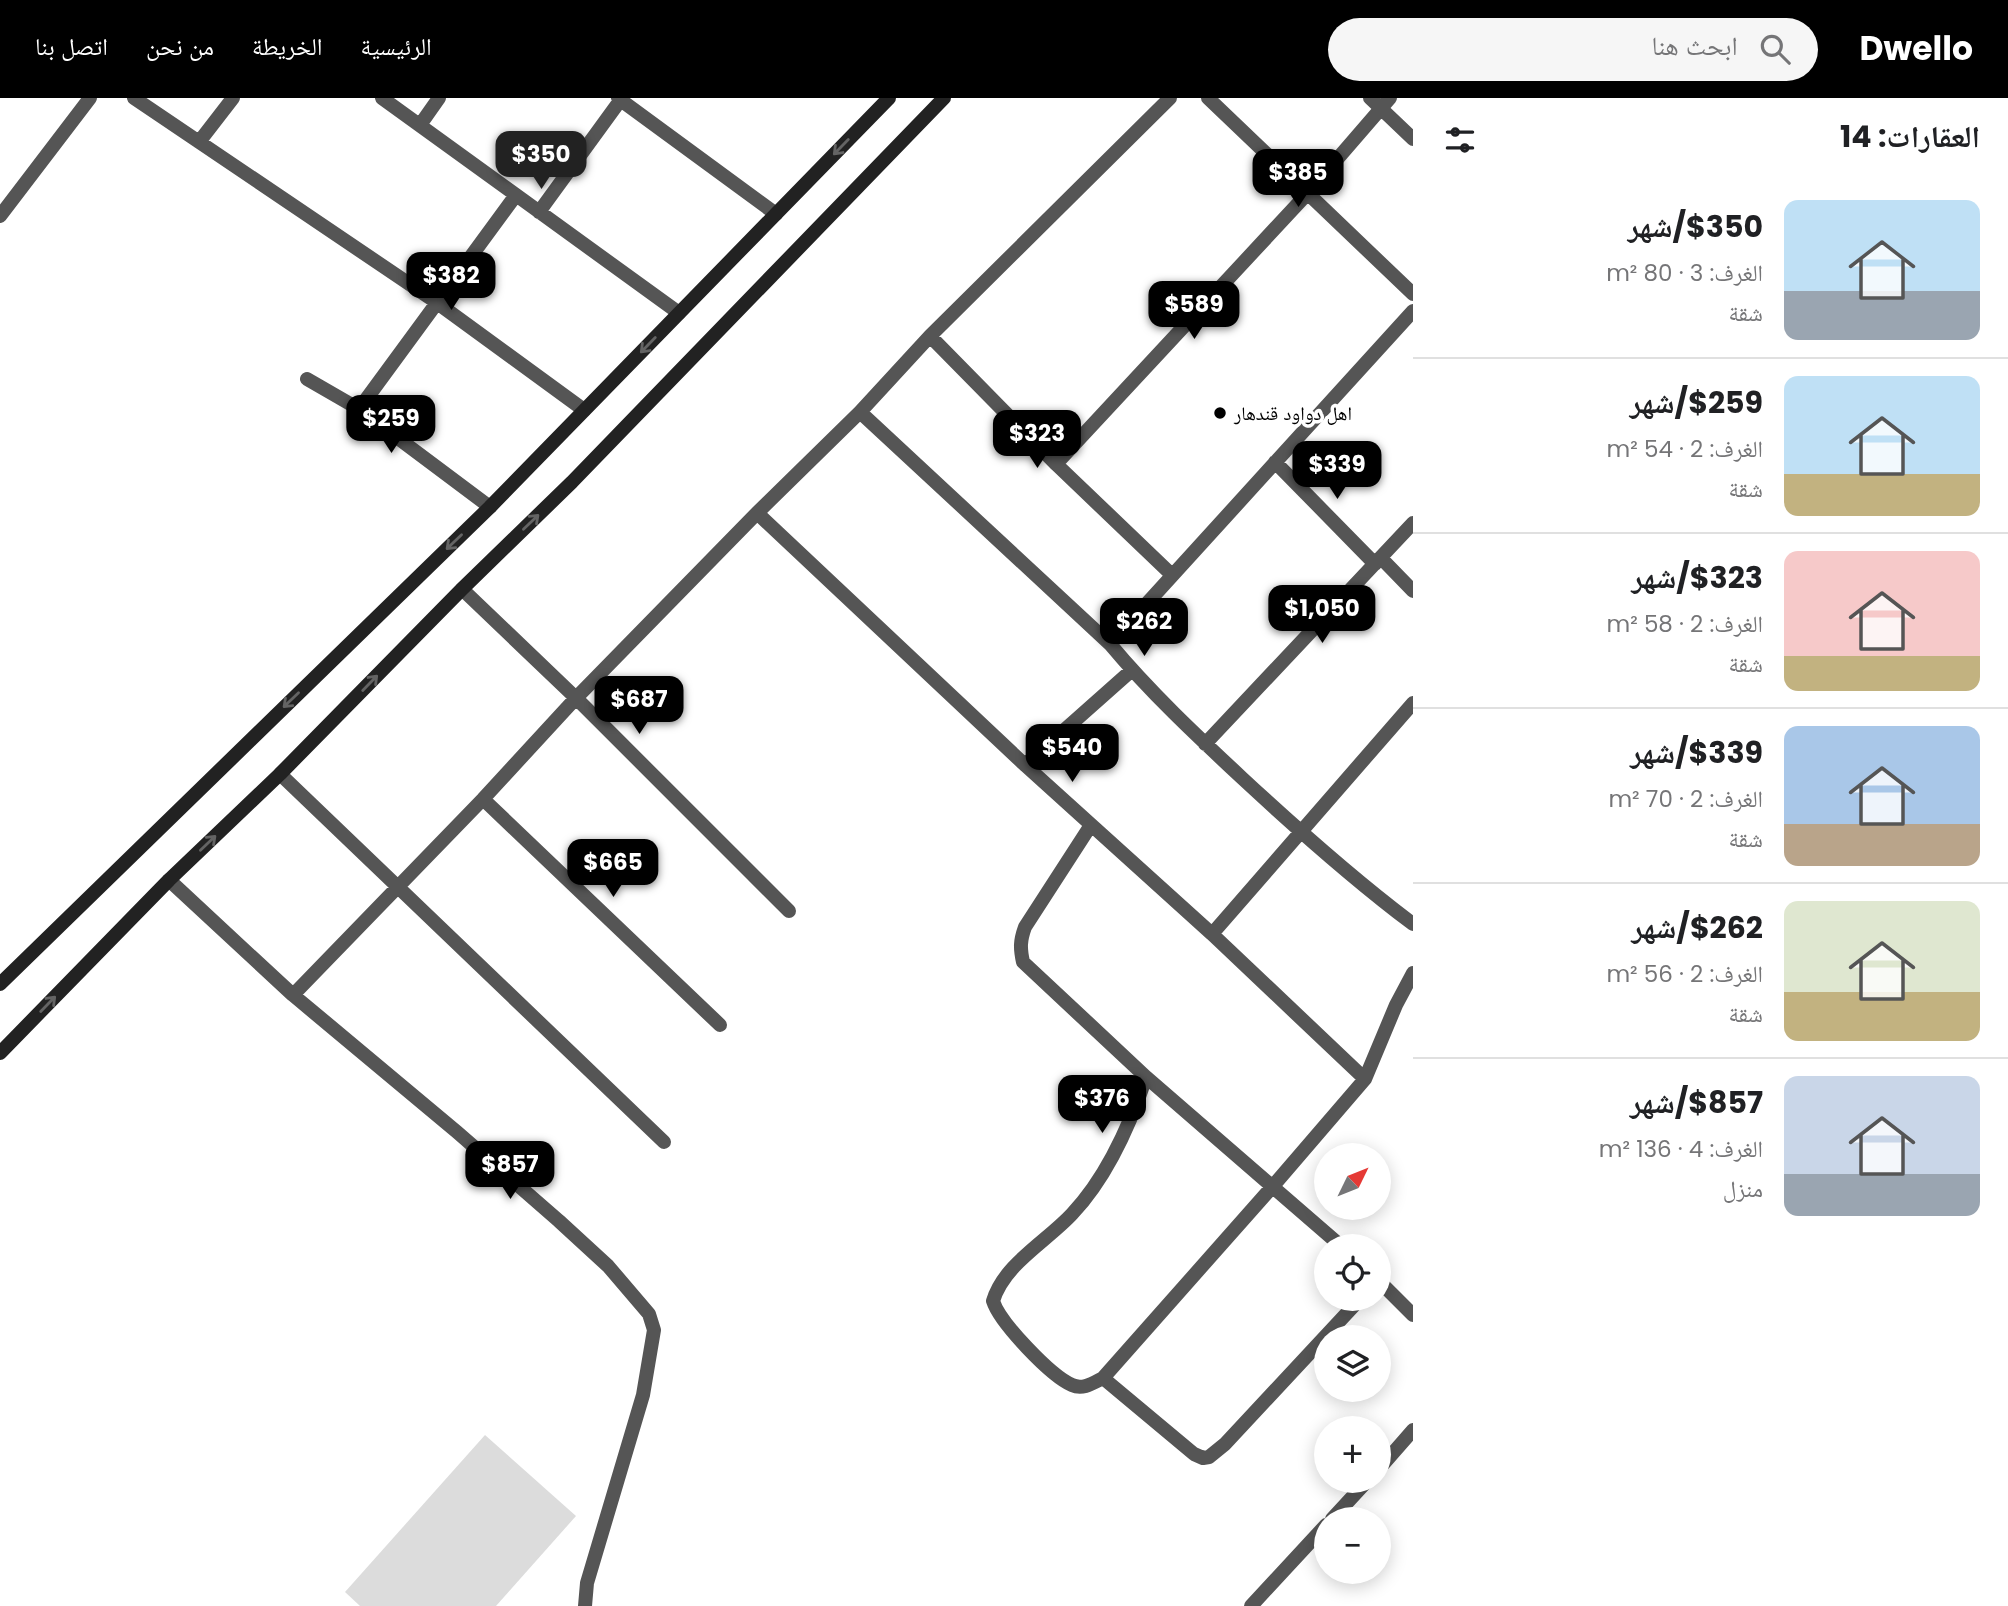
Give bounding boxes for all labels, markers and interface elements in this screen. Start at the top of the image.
search box [1328,18,1818,81]
text: Dwello [1860,25,1973,72]
text: ابحث هنا [1651,28,1738,64]
text: اتصل بنا [35,30,108,63]
text: من نحن [146,30,214,63]
text: الخريطة [252,30,323,63]
text: الرئيسية [361,30,432,63]
icon: search [1756,30,1794,68]
text: العقارات: 14 [1840,115,1980,158]
icon: filters [1441,121,1479,159]
pin: $350 [500,132,582,191]
text: $350 [512,138,571,170]
one-way arrow [833,138,850,155]
pin: $385 [1257,150,1339,209]
text: $385 [1269,156,1327,188]
text: $350/شهر [1628,205,1763,248]
icon: home [1840,228,1924,312]
pin: $382 [410,252,492,312]
text: الغرف: 3 · 80 m² [1606,257,1763,289]
text: $382 [422,259,480,291]
pin: $589 [1153,282,1235,341]
text: $589 [1164,288,1224,320]
text: شقة [1729,297,1763,329]
one-way arrow [640,336,657,353]
text: $259/شهر [1630,381,1763,424]
pin: $259 [350,396,432,455]
place label: اهل دواود قندهار [1233,400,1352,427]
text: $259 [362,402,420,434]
icon: home [1840,404,1924,488]
marker: اهل دواود قندهار [1212,405,1228,421]
pin: $323 [996,410,1078,470]
text: $323 [1009,417,1065,449]
text: الغرف: 2 · 54 m² [1607,433,1763,465]
pin: $339 [1296,442,1378,501]
text: $339 [1308,448,1366,480]
text: شقة [1729,473,1763,505]
one-way arrow [522,514,539,531]
one-way arrow [446,533,463,550]
text: $323/شهر [1631,556,1763,599]
icon: home [1840,579,1924,663]
pin: $1,050 [1265,586,1379,645]
text: $1,050 [1284,592,1360,624]
pin: $262 [1103,598,1185,658]
text: $262 [1116,605,1172,637]
text: الغرف: 2 · 58 m² [1606,608,1763,640]
text: شقة [1729,648,1763,680]
one-way arrow [361,675,378,692]
pin: $687 [598,676,680,736]
text: $687 [611,683,668,715]
one-way arrow [283,691,300,708]
pin: $540 [1031,724,1113,784]
text: $540 [1042,731,1102,763]
text: $339/شهر [1630,731,1763,774]
icon: home [1840,754,1924,838]
text: الغرف: 2 · 70 m² [1608,783,1763,815]
text: شقة [1729,823,1763,855]
one-way arrow [199,834,216,851]
pin: $665 [572,840,654,899]
text: $665 [583,846,643,878]
text: $262/شهر [1632,906,1763,949]
icon: home [1840,929,1924,1013]
text: الغرف: 2 · 56 m² [1606,958,1763,990]
one-way arrow [39,996,56,1013]
text: شقة [1729,998,1763,1030]
pin: $376 [1061,1076,1143,1135]
text: $857/شهر [1630,1081,1763,1124]
text: $376 [1074,1082,1130,1114]
icon: home [1840,1104,1924,1188]
text: الغرف: 4 · 136 m² [1599,1133,1763,1165]
pin: $857 [469,1142,551,1201]
north arrow [1314,1143,1391,1220]
map controls [1314,1143,1391,1584]
text: $857 [481,1148,539,1180]
text: منزل [1723,1173,1763,1205]
button: locate [1314,1234,1391,1311]
button: layers [1314,1325,1391,1402]
button: + [1314,1416,1391,1493]
button: − [1314,1507,1391,1584]

